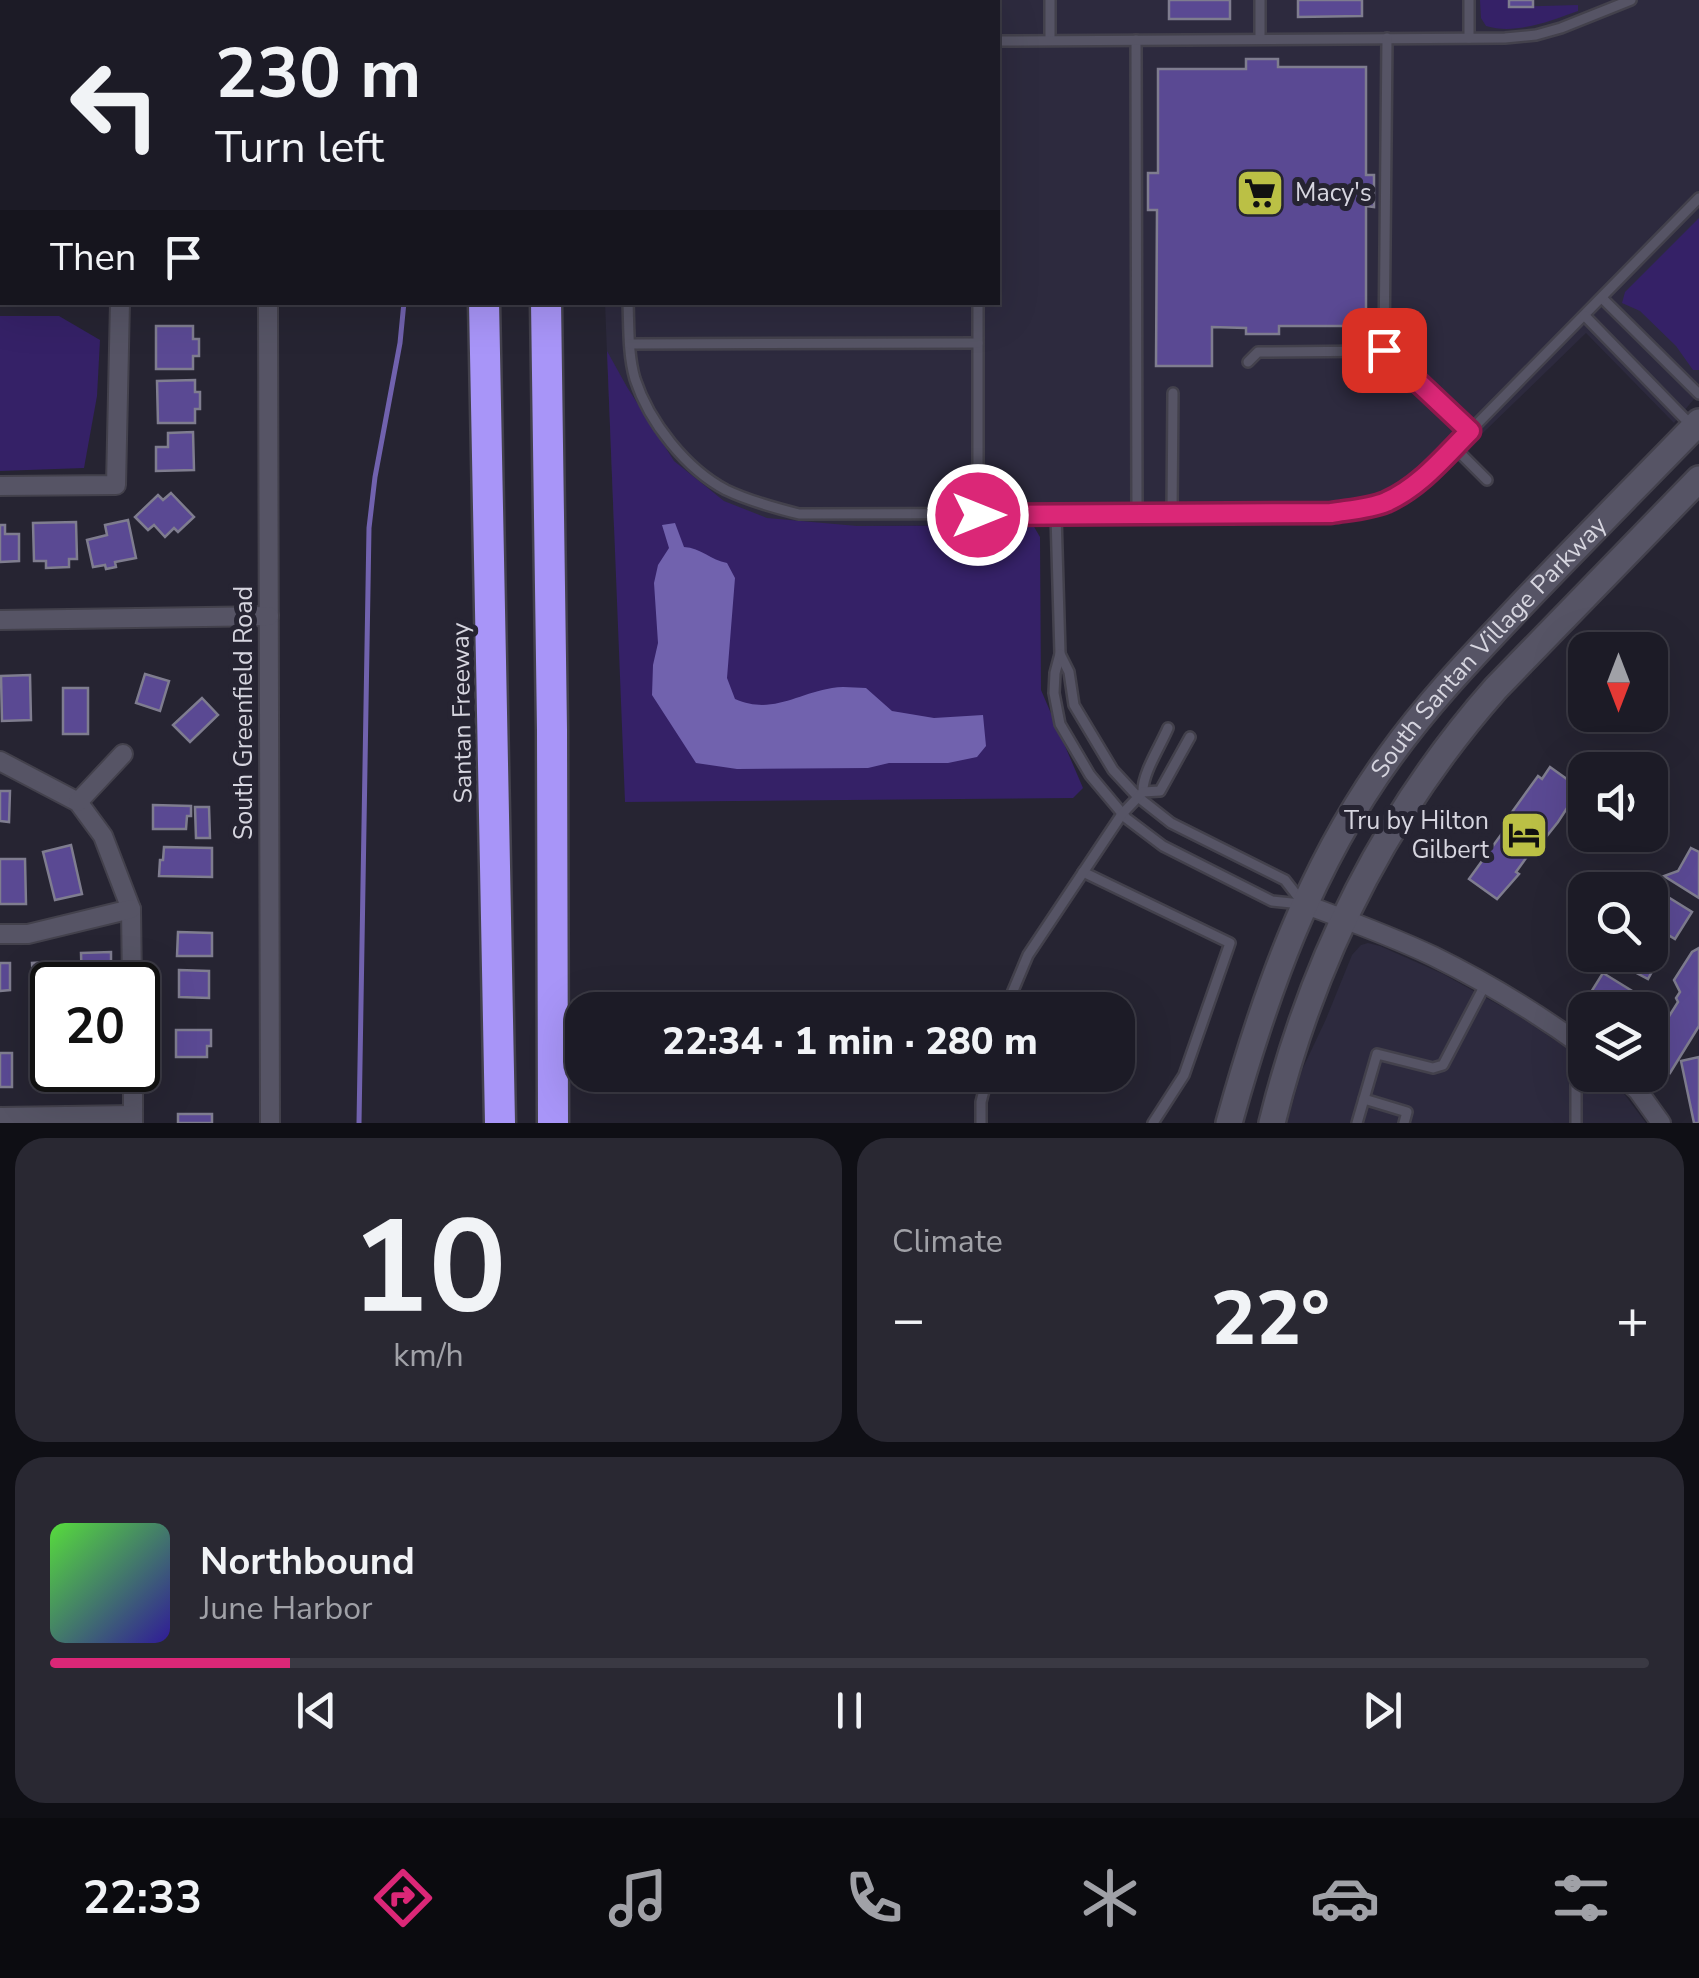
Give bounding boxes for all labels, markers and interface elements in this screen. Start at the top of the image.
text: 230 m [215,26,421,122]
icon: left [50,40,180,170]
text: Turn left [215,117,384,178]
supermarket icon: Macy's [1234,167,1286,219]
place label: Macy's [1295,176,1372,210]
icon: arrive [156,230,211,285]
text: Then [50,232,136,283]
pin [1342,308,1427,393]
icon: arrive [1357,323,1412,378]
position arrow [926,463,1030,567]
street label: South Santan Village Parkway [1363,509,1615,785]
street label: South Greenfield Road [227,586,261,840]
street label: Santan Freeway [443,622,481,804]
north arrow [1568,632,1668,732]
map controls [1568,632,1668,1092]
button: sound [1568,752,1668,852]
place label: Tru by Hilton Gilbert [1344,804,1489,867]
hotel icon: Tru by Hilton Gilbert [1498,809,1550,861]
button: search [1568,872,1668,972]
speed limit sign: 20 [30,962,160,1092]
button: layers [1568,992,1668,1092]
text: 22:34 · 1 min · 280 m [662,1016,1038,1067]
text: 10 [350,1180,507,1357]
text: Climate [892,1220,1003,1263]
text: 22° [1211,1268,1330,1370]
text: − [892,1282,925,1357]
text: + [1616,1282,1649,1357]
text: km/h [393,1334,464,1377]
text: Northbound [200,1536,415,1587]
text: June Harbor [200,1587,372,1630]
icon: previous [289,1683,344,1738]
icon: pause [822,1683,877,1738]
icon: next [1355,1683,1410,1738]
icon: directions [368,1863,438,1933]
icon: music [603,1863,673,1933]
icon: phone [839,1863,909,1933]
icon: climate [1075,1863,1145,1933]
icon: car [1310,1863,1380,1933]
icon: filters [1546,1863,1616,1933]
text: 22:33 [83,1868,202,1929]

